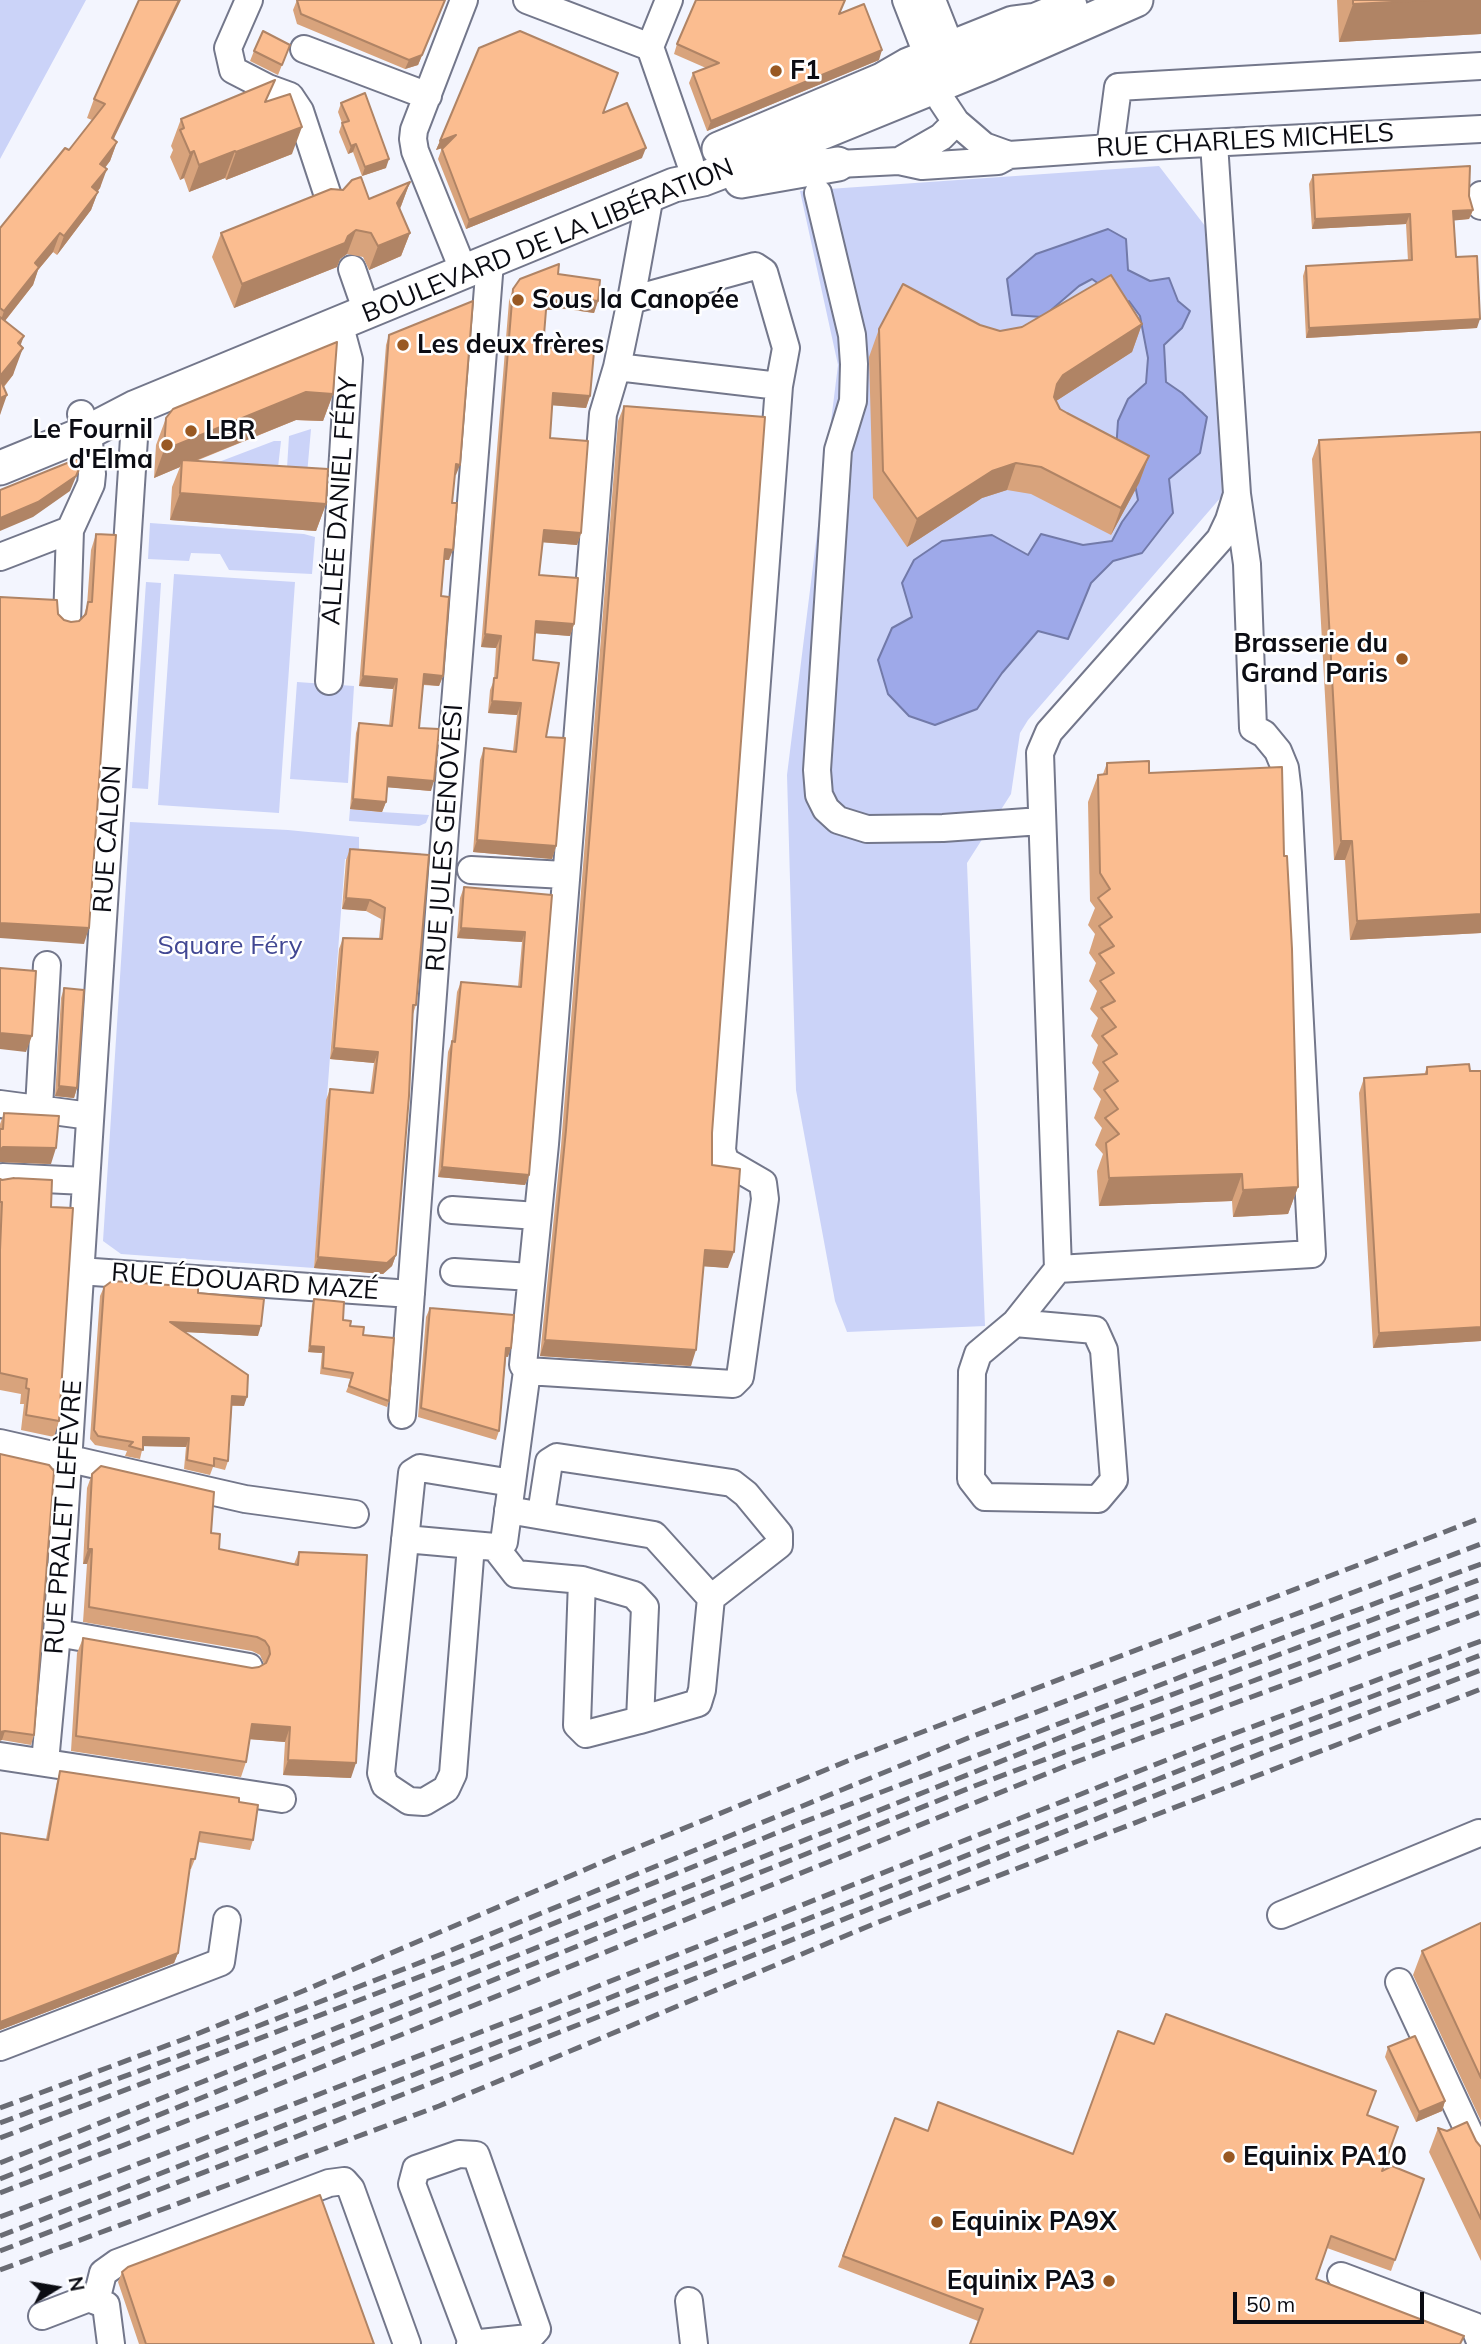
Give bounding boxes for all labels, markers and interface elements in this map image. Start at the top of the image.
place label: F1 [790,55,820,87]
marker: F1 [768,63,784,79]
street label: RUE CHARLES MICHELS [1095,118,1395,164]
street label: BOULEVARD DE LA LIBÉRATION [358,152,738,330]
place label: Sous la Canopée [532,284,739,316]
marker: Sous la Canopée [510,292,526,308]
place label: Les deux frères [417,329,604,361]
marker: Les deux frères [395,337,411,353]
street label: ALLÉE DANIEL FÉRY [316,376,364,626]
place label: Le Fournil d'Elma [32,414,153,476]
place label: LBR [205,415,256,447]
marker: LBR [183,423,199,439]
marker: Le Fournil d'Elma [159,437,175,453]
place label: Brasserie du Grand Paris [1234,628,1388,690]
marker: Brasserie du Grand Paris [1394,651,1410,667]
street label: RUE JULES GENOVESI [420,703,470,973]
street label: RUE CALON [87,764,129,914]
park label: Square Féry [158,930,302,962]
street label: RUE ÉDOUARD MAZÉ [110,1257,380,1307]
street label: RUE PRALET LEFÈVRE [39,1379,89,1655]
place label: Equinix PA10 [1243,2141,1407,2173]
marker: Equinix PA10 [1221,2149,1237,2165]
place label: Equinix PA9X [951,2206,1117,2238]
marker: Equinix PA9X [929,2214,945,2230]
north arrow [21,2253,91,2323]
place label: Equinix PA3 [947,2265,1095,2297]
marker: Equinix PA3 [1101,2273,1117,2289]
text: N [63,2275,90,2293]
scale bar [1236,2278,1427,2322]
text: 50 m [1246,2291,1295,2317]

